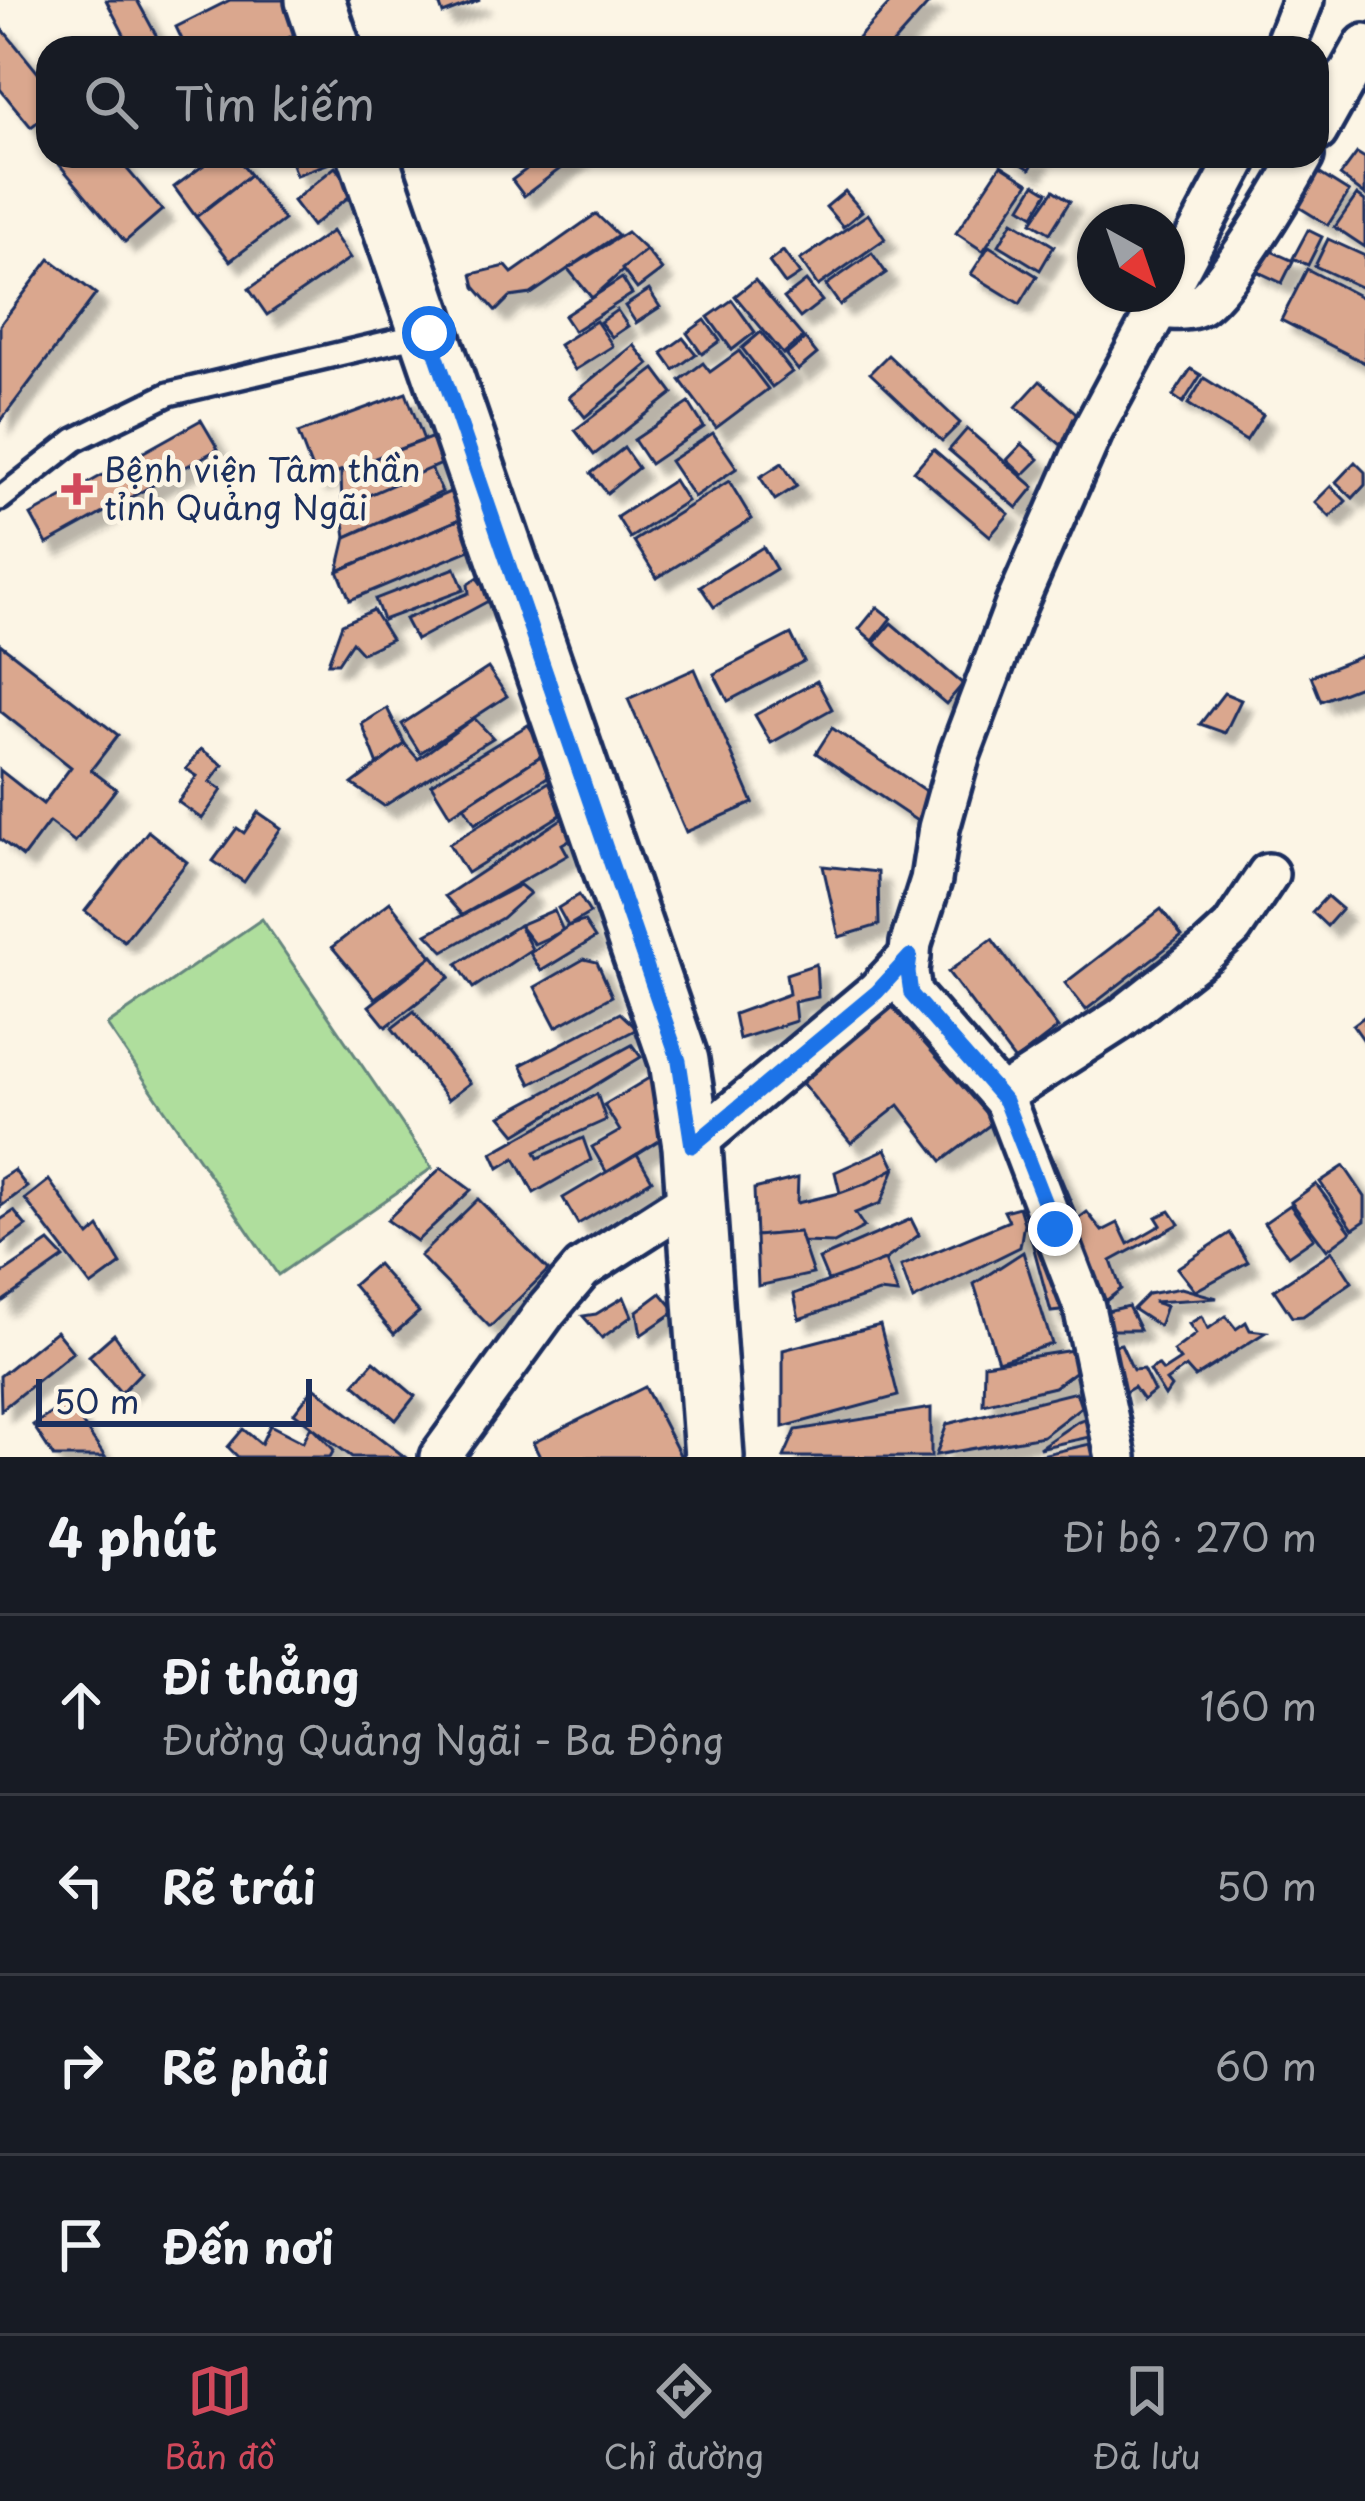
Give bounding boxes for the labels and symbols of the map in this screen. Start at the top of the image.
north arrow [1077,204,1185,312]
route start [402,306,456,360]
place label: Bệnh viện Tâm thần tỉnh Quảng Ngãi [104,443,420,531]
marker: Bệnh viện Tâm thần tỉnh Quảng Ngãi [61,473,93,505]
route end [1028,1202,1082,1256]
scale bar [36,1373,312,1426]

